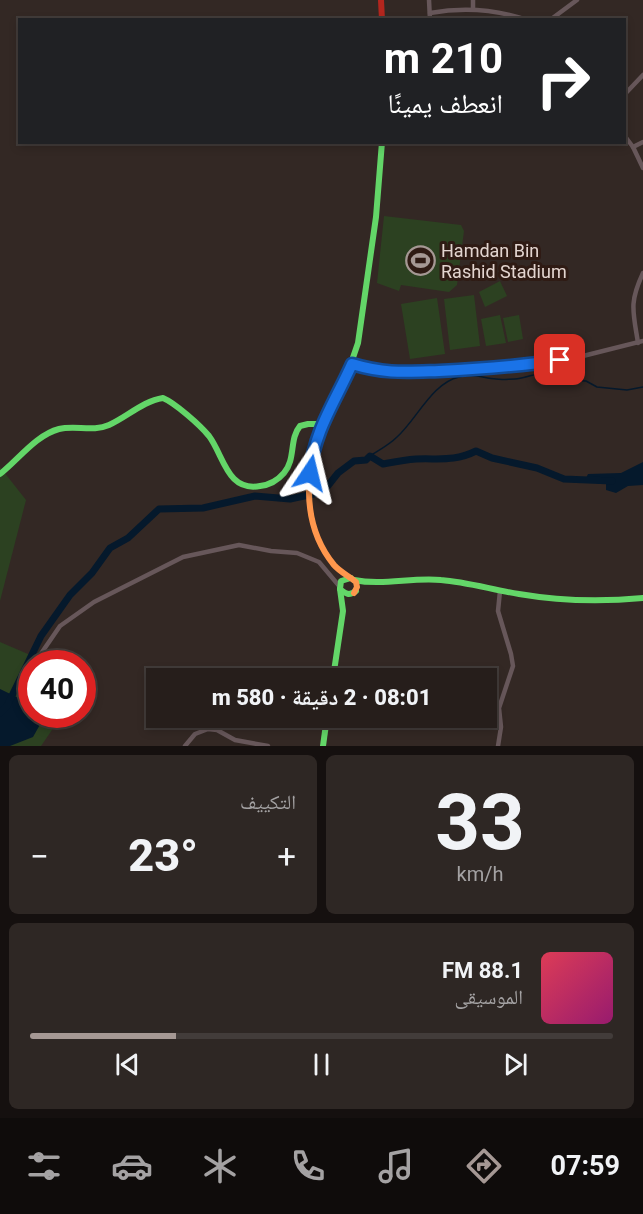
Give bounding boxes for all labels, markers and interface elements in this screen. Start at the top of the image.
text: 210 m [384,34,503,83]
icon: right [524,42,602,120]
text: انعطف يمينًا [387,88,503,120]
place label: Hamdan Bin Rashid Stadium [441,240,567,282]
sports icon: Hamdan Bin Rashid Stadium [404,244,436,276]
pin [534,334,585,385]
icon: arrive [543,343,576,376]
position arrow [278,441,342,505]
speed limit sign: 40 [18,650,96,728]
text: 08:01 · 2 دقيقة · 580 m [212,685,431,710]
text: 33 [435,777,525,868]
text: التكييف [240,790,296,814]
text: 23° [128,829,198,882]
text: − [30,837,49,876]
text: + [277,837,296,876]
text: km/h [457,862,503,886]
text: 88.1 FM [442,958,523,983]
text: الموسيقى [455,985,523,1009]
icon: previous [111,1048,144,1081]
icon: pause [305,1048,338,1081]
icon: next [499,1048,532,1081]
icon: filters [23,1145,65,1187]
icon: car [111,1145,153,1187]
icon: climate [199,1145,241,1187]
icon: phone [287,1145,329,1187]
icon: music [375,1145,417,1187]
icon: directions [463,1145,505,1187]
text: 07:59 [550,1150,620,1182]

